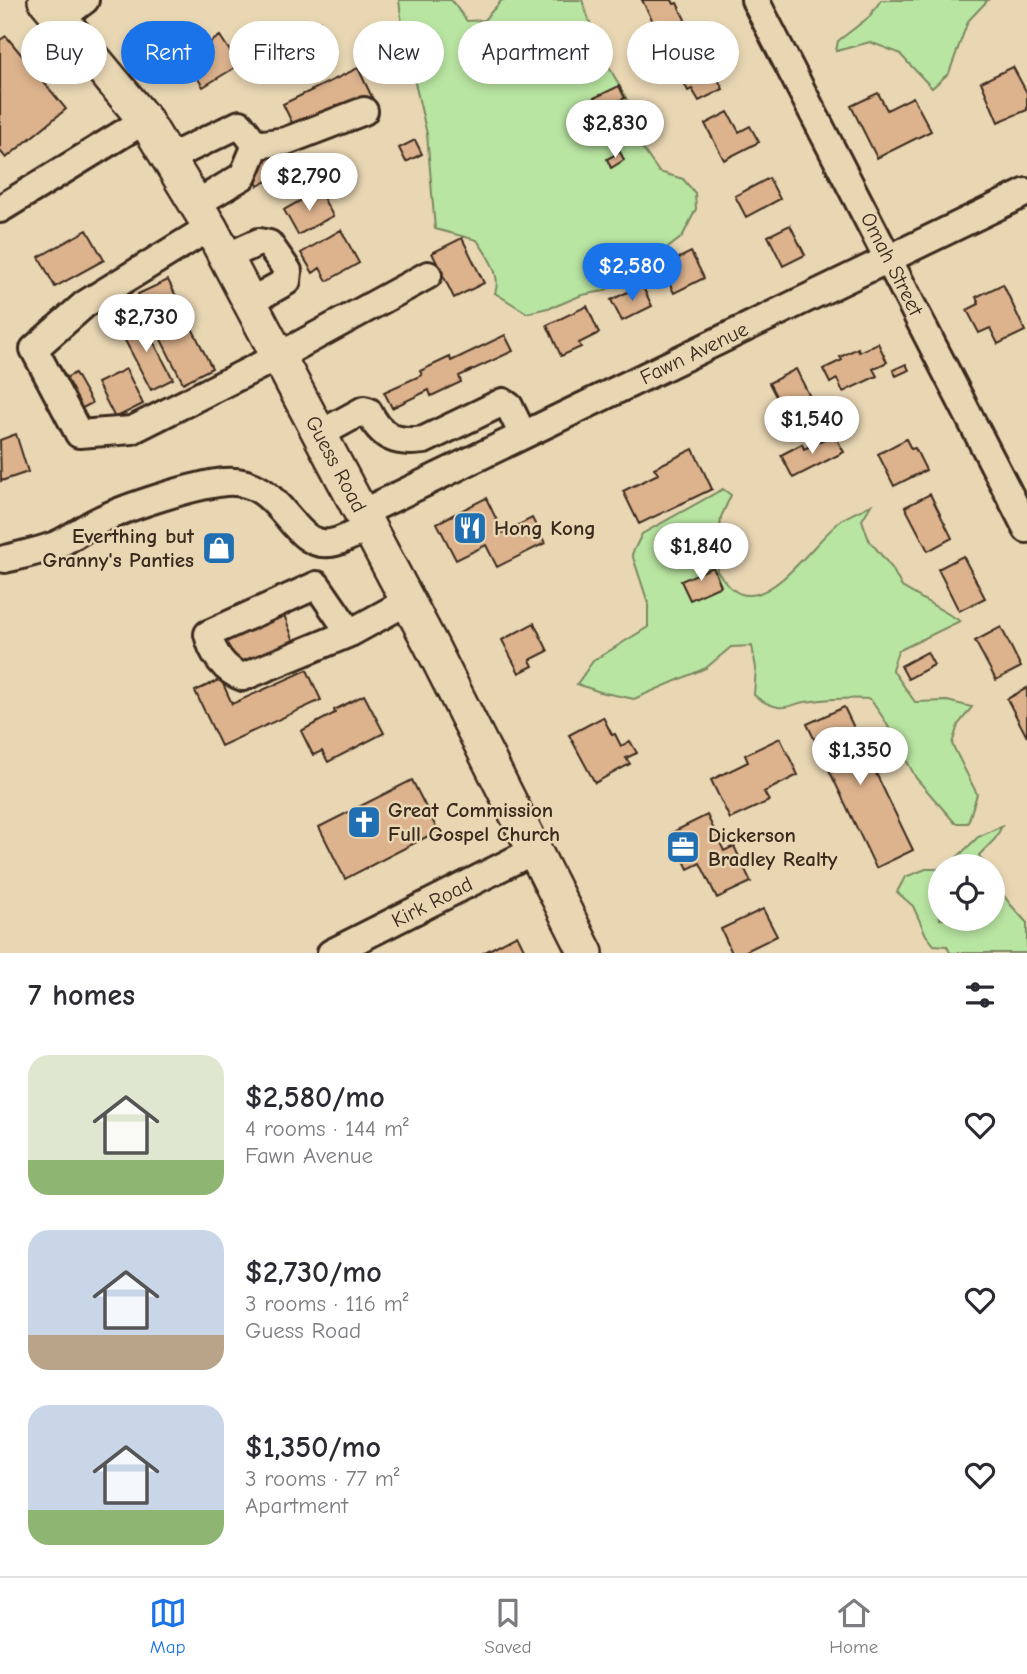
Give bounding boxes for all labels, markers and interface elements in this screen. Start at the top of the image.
chip: Buy [21,21,107,84]
chip: Rent [121,21,215,84]
chip: Filters [229,21,339,84]
chip: New [353,21,444,84]
chip: Apartment [458,21,613,84]
chip: House [627,21,739,84]
pin: $2,830 [558,100,672,160]
text: $2,830 [582,109,648,136]
pin: $2,790 [252,154,366,213]
text: $2,790 [277,162,341,189]
street label: Omah Street [856,208,929,320]
pin: $2,580 [575,244,689,303]
text: $2,580 [599,252,665,279]
pin: $2,730 [89,294,203,354]
text: $2,730 [114,303,178,330]
street label: Fawn Avenue [636,317,752,389]
pin: $1,540 [755,396,869,456]
text: $1,540 [780,405,844,432]
street label: Guess Road [300,412,372,516]
restaurant icon: Hong Kong [451,509,489,547]
place label: Hong Kong [494,516,596,540]
place label: Everthing but Granny's Panties [43,524,195,572]
pin: $1,840 [644,524,758,583]
shop icon: Everthing but Granny's Panties [200,529,238,567]
text: $1,840 [670,532,733,559]
pin: $1,350 [803,728,917,787]
text: $1,350 [828,736,892,763]
place label: Great Commission Full Gospel Church [388,798,560,846]
church icon: Great Commission Full Gospel Church [345,803,383,841]
place label: Dickerson Bradley Realty [708,823,838,871]
office icon: Dickerson Bradley Realty [664,828,702,866]
map controls [928,854,1005,931]
button: locate [928,854,1005,931]
street label: Kirk Road [388,871,476,933]
icon: filters [961,976,999,1014]
text: 7 homes [28,978,135,1013]
text: $2,580/mo [245,1080,385,1115]
icon: home [84,1083,168,1167]
icon: heart [961,1106,999,1144]
text: 4 rooms · 144 m² [245,1115,409,1142]
text: Fawn Avenue [245,1142,373,1169]
text: $2,730/mo [245,1255,382,1290]
icon: home [84,1258,168,1342]
icon: heart [961,1281,999,1319]
text: 3 rooms · 116 m² [245,1290,409,1317]
text: Guess Road [245,1317,361,1344]
text: $1,350/mo [245,1430,381,1465]
icon: home [84,1433,168,1517]
icon: heart [961,1456,999,1494]
text: 3 rooms · 77 m² [245,1465,400,1492]
text: Apartment [245,1492,348,1519]
tab: Map [149,1594,187,1658]
tab: Saved [484,1594,532,1658]
tab: Home [829,1594,878,1658]

